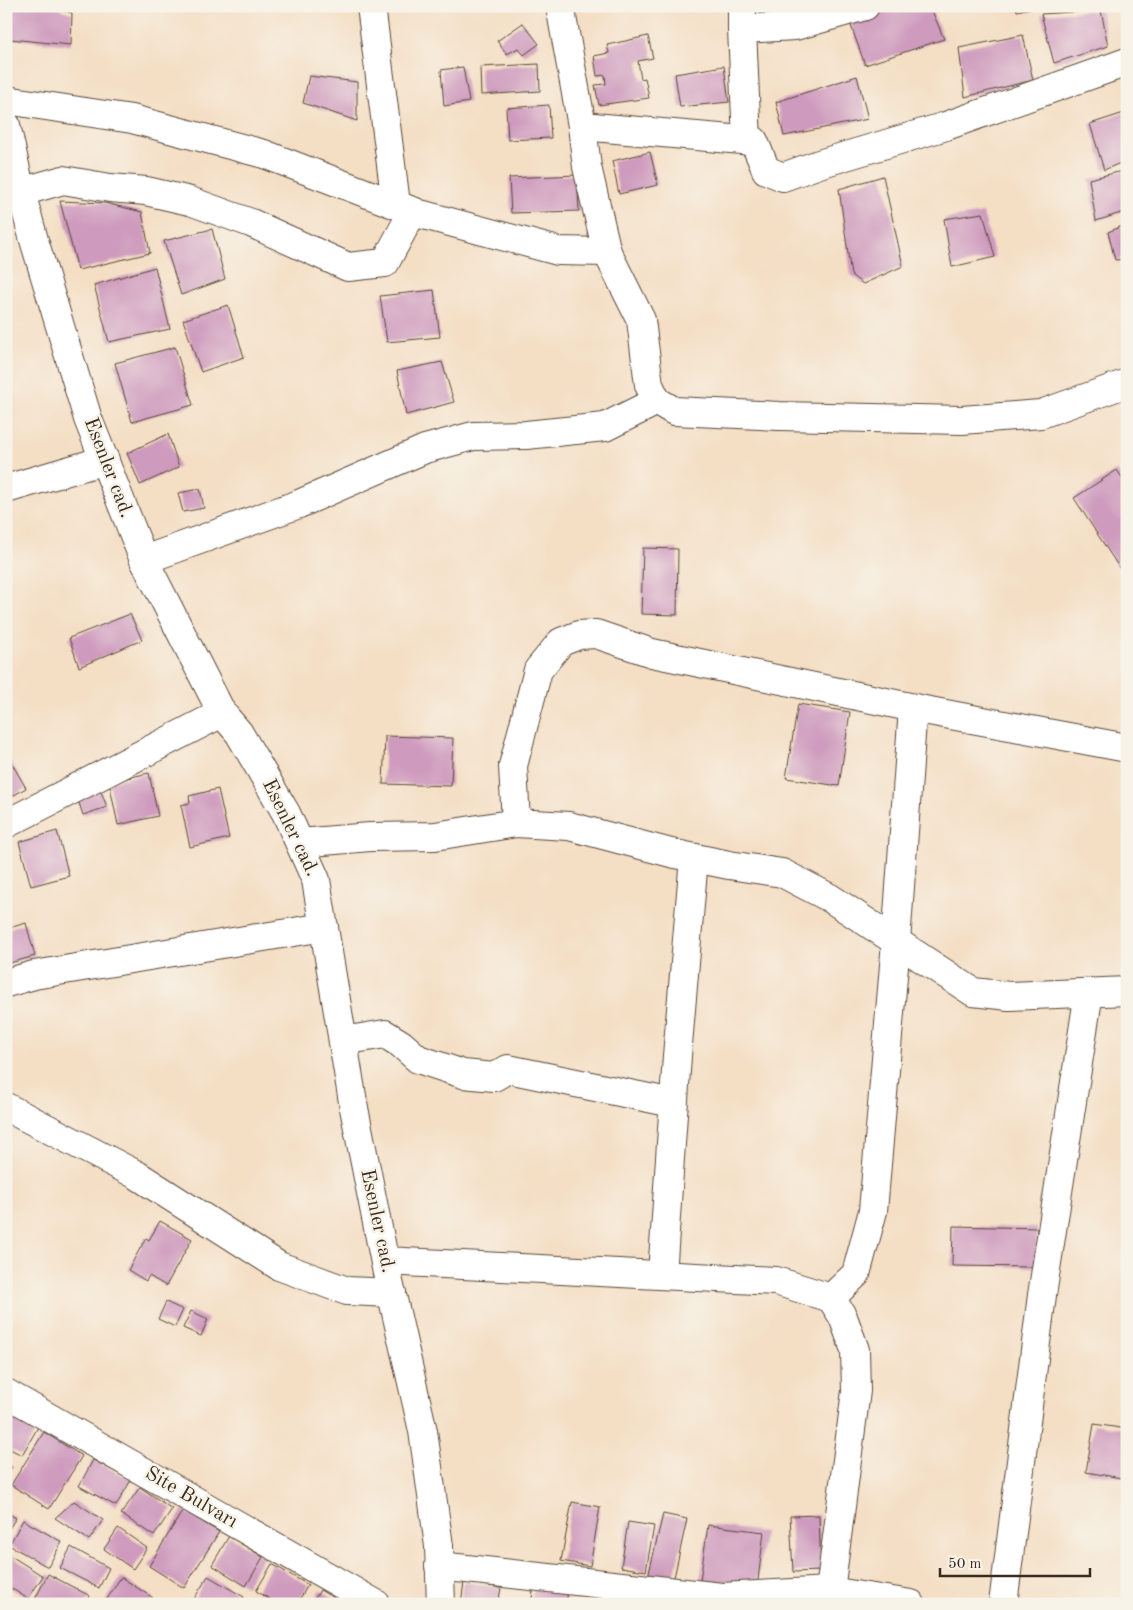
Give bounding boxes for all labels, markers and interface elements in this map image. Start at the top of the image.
street label: Esenler cad. [80,415,136,521]
street label: Esenler cad. [258,776,322,880]
street label: Esenler cad. [356,1167,398,1275]
street label: Site Bulvarı [141,1464,241,1532]
scale bar [940,1545,1090,1577]
text: 50 m [948,1557,982,1572]

